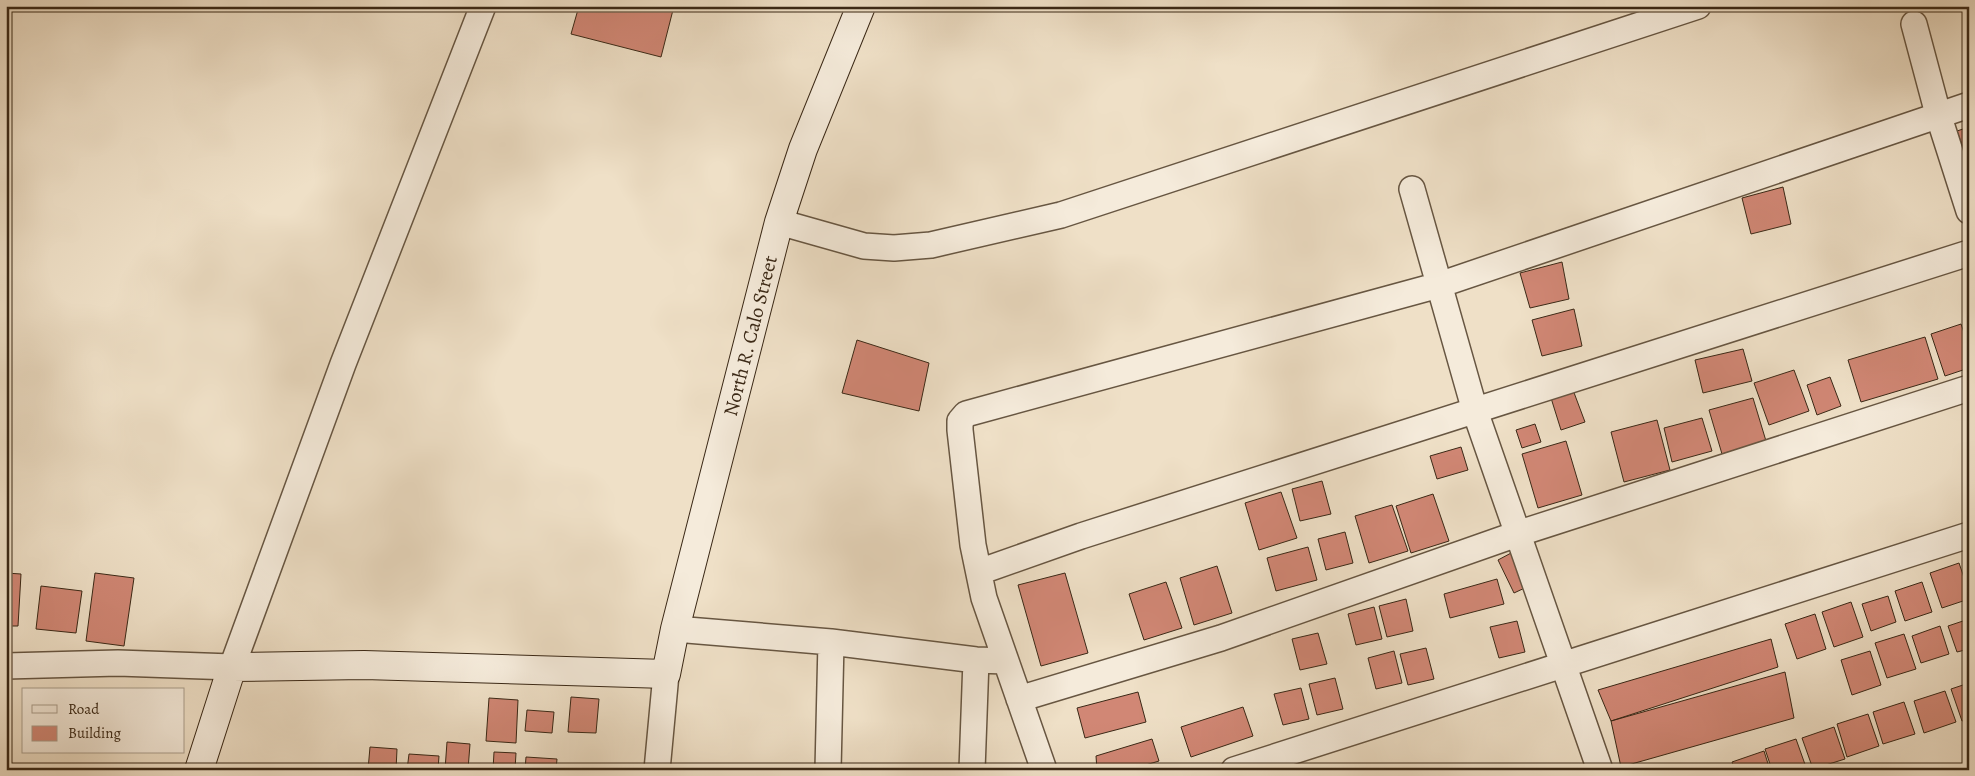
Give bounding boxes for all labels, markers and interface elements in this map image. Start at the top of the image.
street label: North R. Calo Street [717,252,784,419]
legend [22,688,185,754]
text: Road [68,699,100,719]
text: Building [68,723,121,743]

